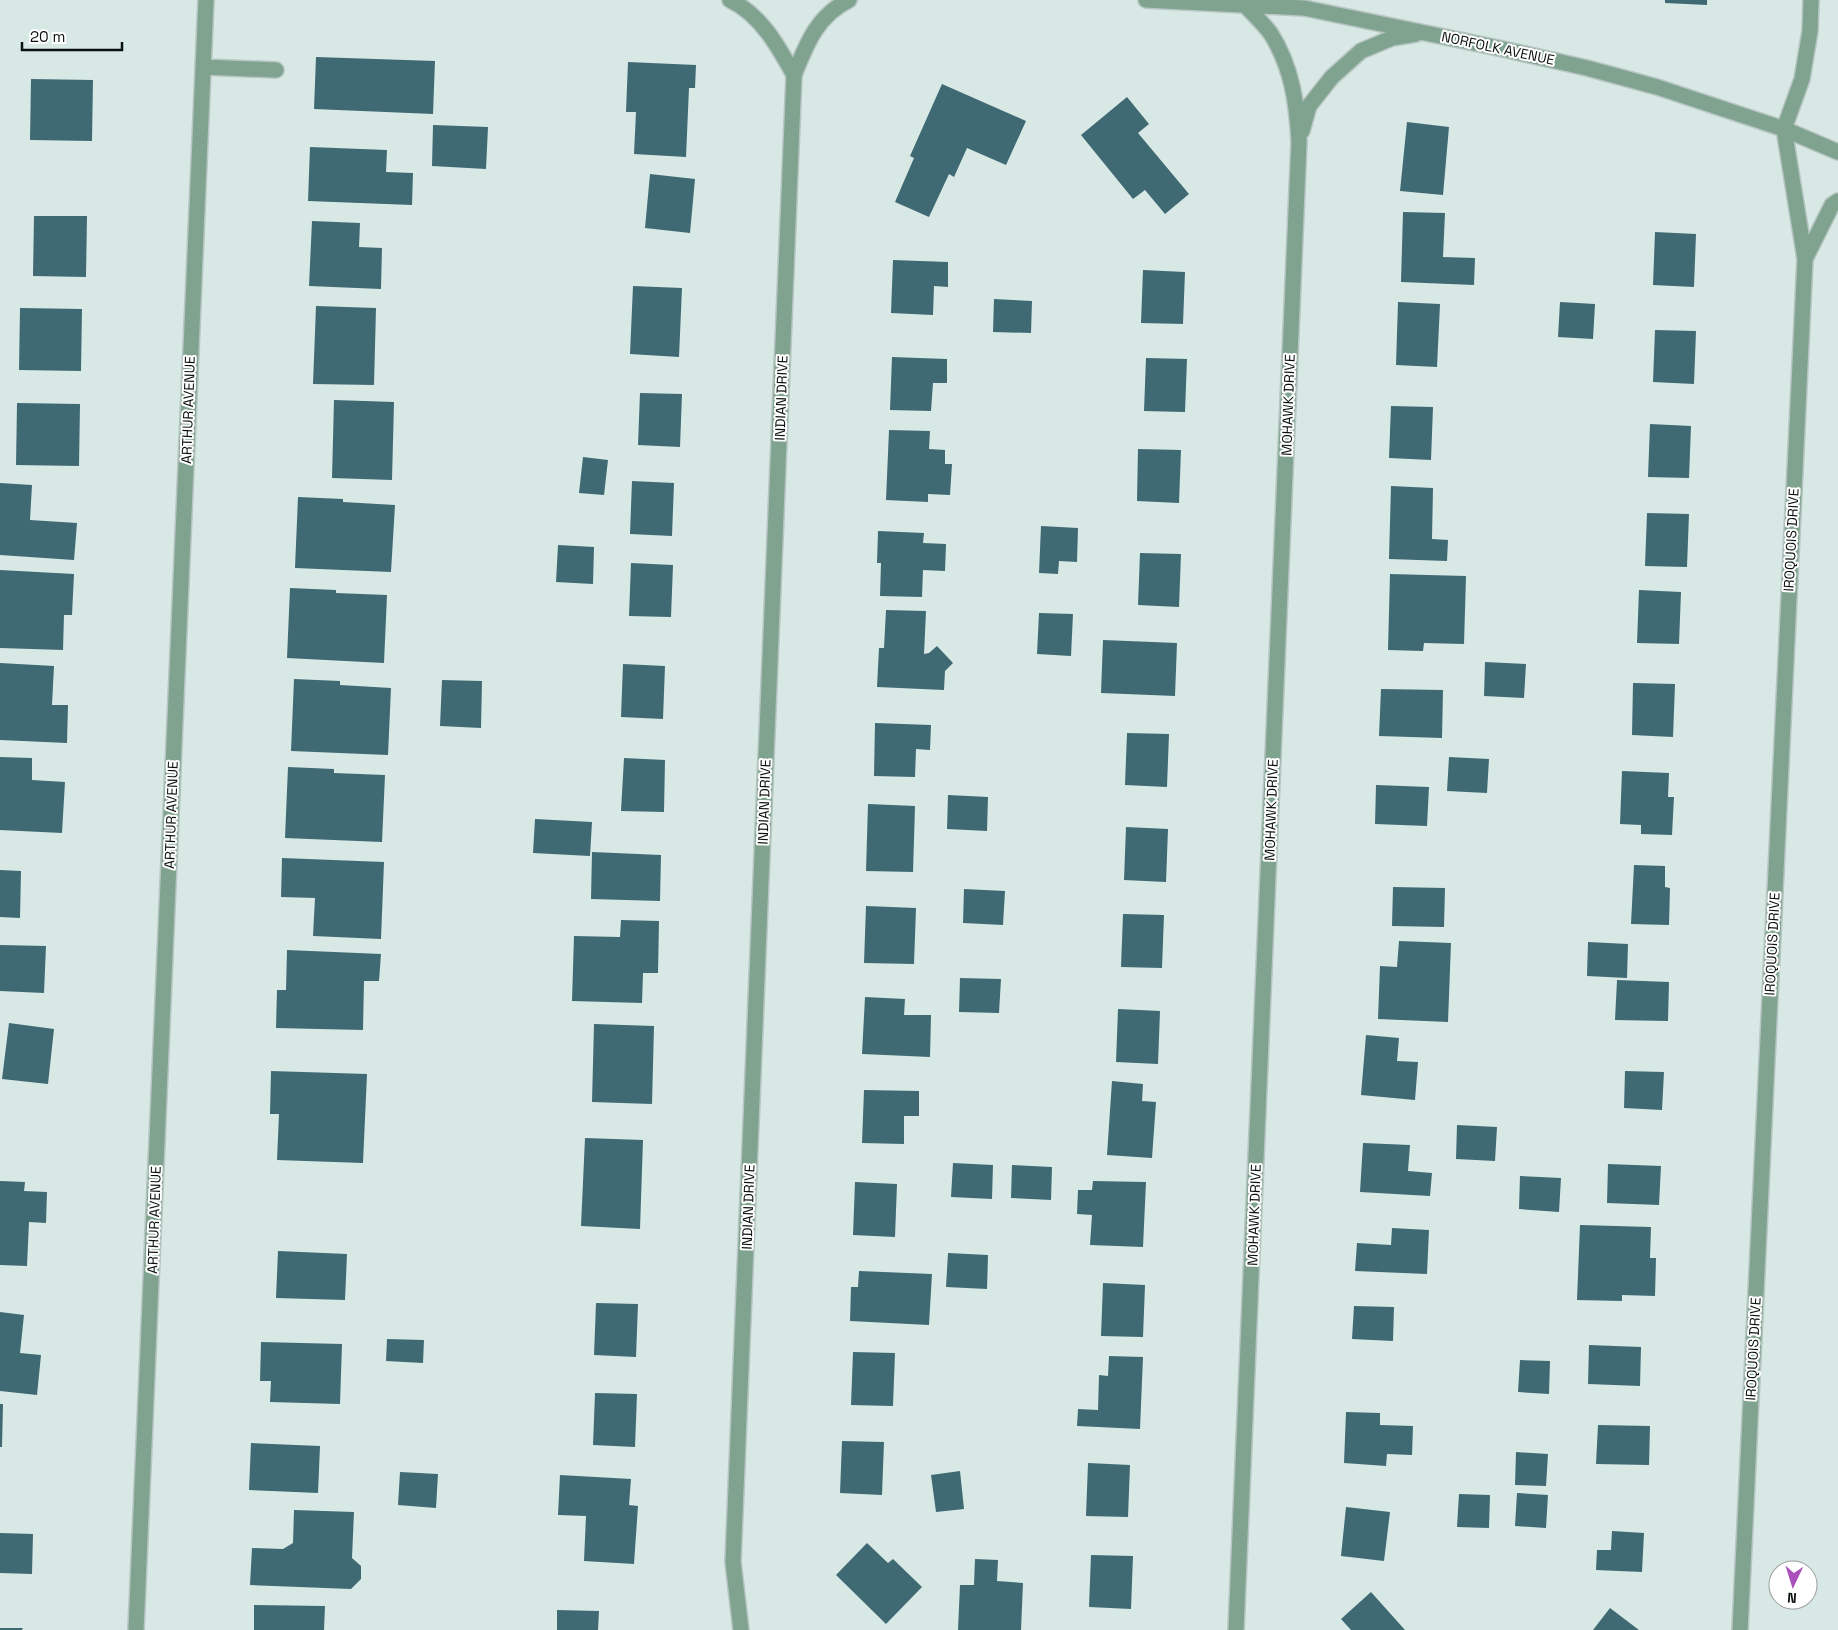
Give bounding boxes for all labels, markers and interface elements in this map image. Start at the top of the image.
scale bar [22,20,122,52]
text: 20 m [30,27,65,46]
street label: NORFOLK AVENUE [1440,27,1556,69]
street label: MOHAWK DRIVE [1277,354,1299,456]
street label: INDIAN DRIVE [771,355,791,441]
street label: ARTHUR AVENUE [177,356,199,464]
street label: IROQUOIS DRIVE [1779,488,1803,592]
street label: INDIAN DRIVE [754,759,774,845]
street label: MOHAWK DRIVE [1260,759,1282,861]
street label: ARTHUR AVENUE [160,761,182,869]
street label: IROQUOIS DRIVE [1760,892,1784,996]
street label: INDIAN DRIVE [738,1164,758,1250]
street label: MOHAWK DRIVE [1243,1164,1265,1266]
street label: ARTHUR AVENUE [143,1166,165,1274]
street label: IROQUOIS DRIVE [1741,1297,1765,1401]
north arrow [1768,1560,1818,1610]
text: N [1787,1589,1797,1607]

